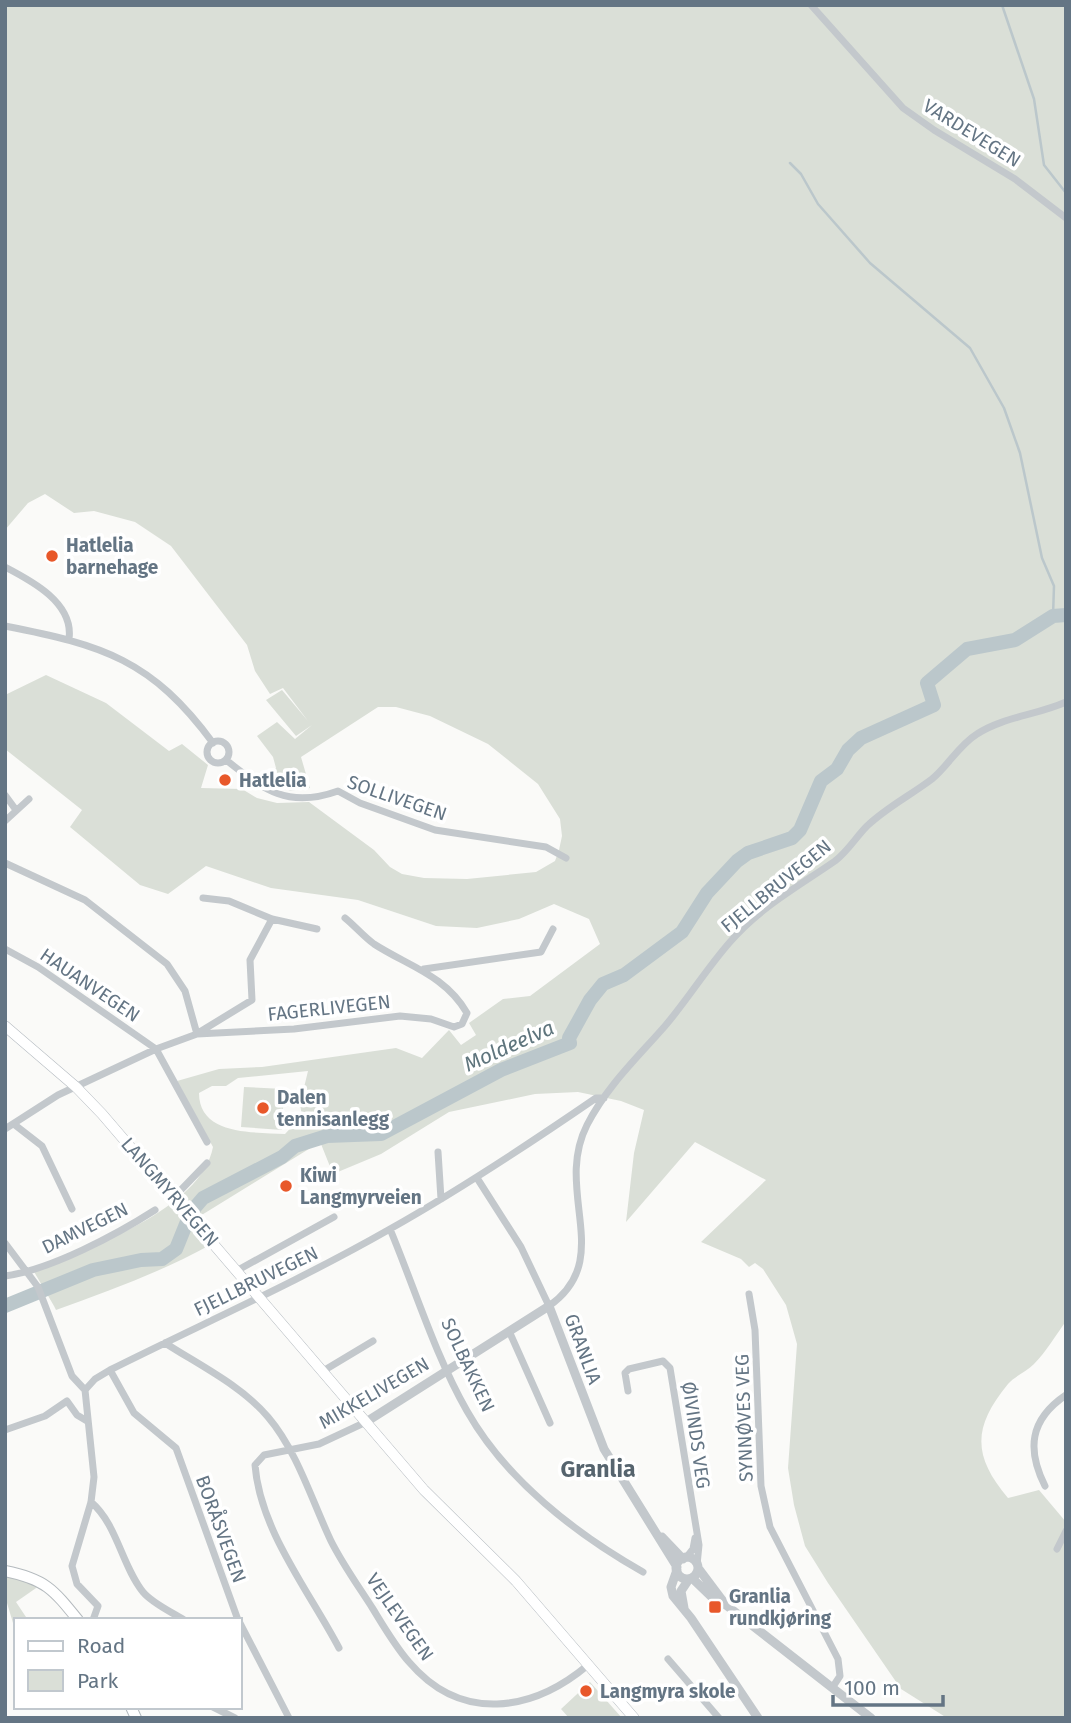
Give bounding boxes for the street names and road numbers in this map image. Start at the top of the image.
street label: VARDEVEGEN [919,94,1025,172]
street label: SOLLIVEGEN [344,770,450,826]
street label: FJELLBRUVEGEN [716,835,836,937]
street label: HAUANVEGEN [36,943,144,1027]
street label: FAGERLIVEGEN [266,990,392,1026]
street label: LANGMYRVEGEN [116,1133,224,1251]
street label: DAMVEGEN [38,1197,132,1259]
street label: FJELLBRUVEGEN [190,1241,322,1321]
street label: GRANLIA [560,1311,606,1387]
street label: SOLBAKKEN [436,1314,500,1416]
street label: MIKKELIVEGEN [315,1352,433,1434]
street label: SYNNØVES VEG [730,1354,758,1482]
street label: ØIVINDS VEG [677,1380,715,1490]
street label: BORÅSVEGEN [191,1472,251,1586]
street label: VEJLEVEGEN [361,1569,439,1665]

